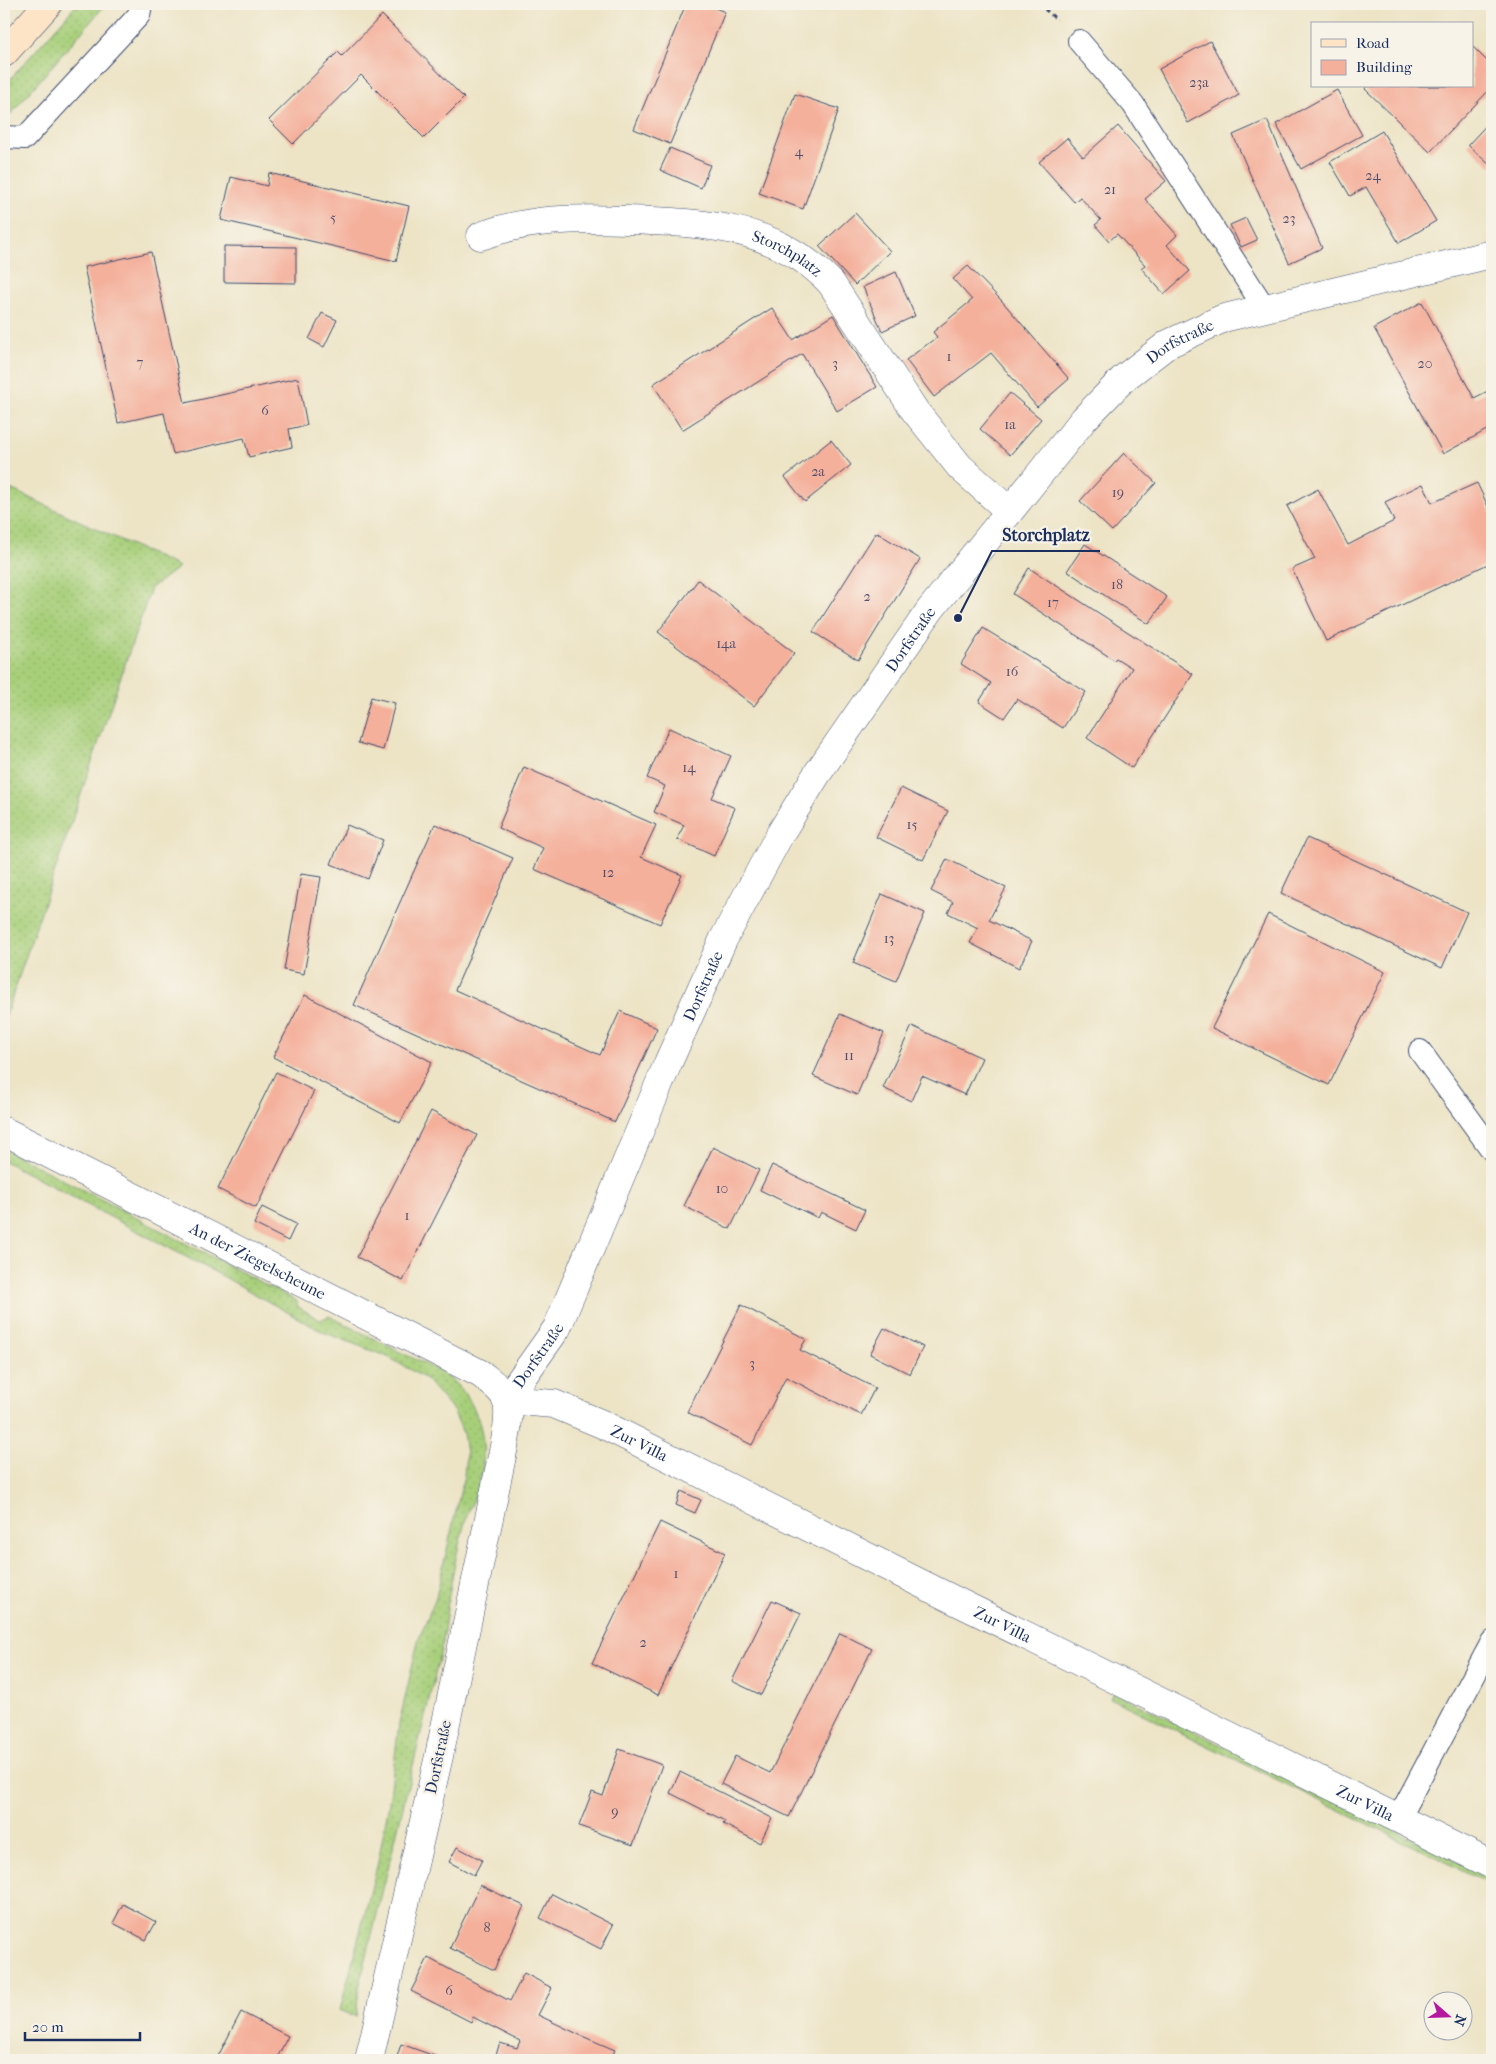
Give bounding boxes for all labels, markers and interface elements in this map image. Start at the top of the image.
legend [1311,22,1474,88]
text: Road [1356,34,1390,52]
text: Building [1356,58,1413,76]
house number: 23a [1189,74,1209,91]
house number: 4 [795,143,804,160]
house number: 24 [1365,167,1381,184]
house number: 21 [1104,181,1116,198]
house number: 5 [330,209,336,226]
house number: 23 [1283,210,1295,227]
street label: Storchplatz [750,226,826,280]
street label: Dorfstraße [1142,315,1216,367]
house number: 1 [947,348,952,365]
house number: 7 [137,354,144,371]
house number: 3 [832,355,838,372]
house number: 20 [1418,355,1432,372]
house number: 6 [261,402,269,419]
house number: 1a [1004,416,1016,433]
house number: 2a [811,463,825,480]
house number: 19 [1112,484,1124,501]
callout: Storchplatz [992,518,1100,551]
text: Storchplatz [1002,525,1090,546]
house number: 18 [1111,576,1123,593]
house number: 2 [863,588,871,605]
house number: 17 [1047,594,1059,611]
street label: Dorfstraße [881,603,939,675]
house number: 14a [716,635,736,652]
house number: 16 [1006,663,1019,680]
house number: 14 [682,759,696,776]
house number: 15 [907,816,918,833]
house number: 12 [602,864,614,881]
house number: 13 [884,930,894,947]
street label: Dorfstraße [679,948,726,1024]
house number: 11 [844,1047,854,1064]
house number: 10 [716,1180,728,1197]
house number: 1 [405,1207,410,1224]
street label: An der Ziegelscheune [186,1217,329,1303]
street label: Dorfstraße [508,1320,567,1391]
house number: 3 [749,1355,755,1372]
street label: Zur Villa [608,1420,672,1465]
house number: 1 [674,1565,679,1582]
street label: Zur Villa [971,1602,1035,1646]
house number: 2 [639,1634,647,1651]
street label: Dorfstraße [421,1718,455,1796]
street label: Zur Villa [1333,1780,1397,1825]
house number: 9 [611,1803,619,1820]
house number: 8 [483,1919,491,1936]
house number: 6 [445,1982,453,1999]
north arrow [1424,1992,1474,2042]
scale bar [25,2009,140,2041]
text: N [1450,2012,1470,2029]
text: 20 m [32,2018,64,2036]

